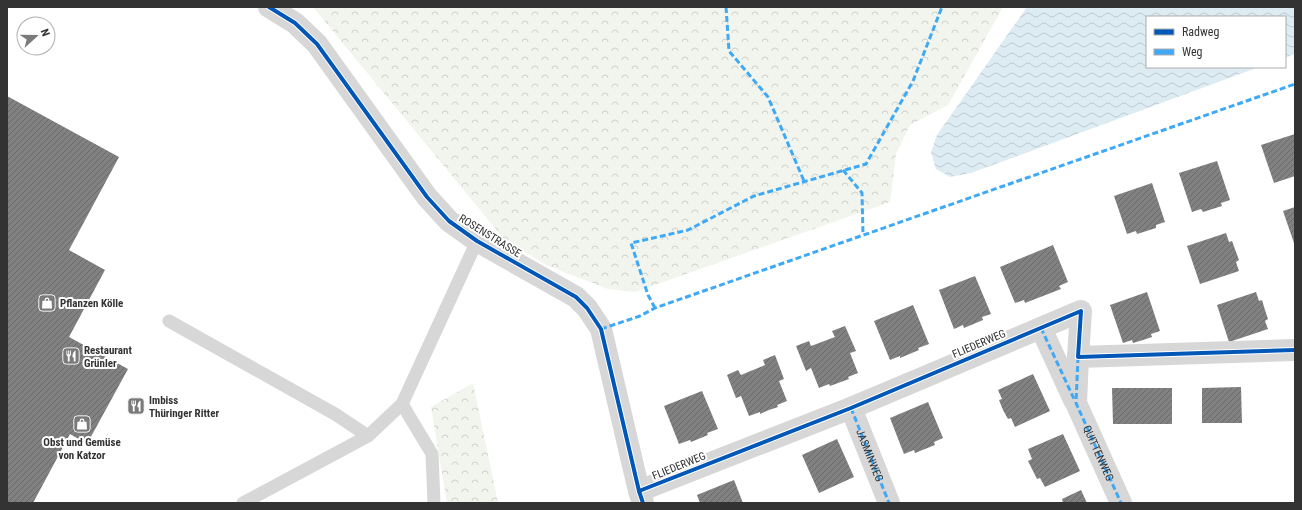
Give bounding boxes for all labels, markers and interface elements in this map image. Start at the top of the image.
north arrow [16,16,56,56]
legend [1146,16,1286,68]
text: Radweg [1182,25,1219,39]
text: N [38,27,52,38]
text: Weg [1182,45,1203,59]
street label: ROSENSTRASSE [456,212,524,261]
shop icon: Pflanzen Kölle [37,293,57,313]
place label: Pflanzen Kölle [60,297,123,310]
street label: FLIEDERWEG [950,327,1008,361]
place label: Restaurant Grünler [84,344,132,370]
restaurant icon: Restaurant Grünler [61,346,81,366]
place label: Imbiss Thüringer Ritter [149,394,219,420]
restaurant icon: Imbiss Thüringer Ritter [126,396,146,416]
shop icon: Obst und Gemüse von Katzor [72,414,92,434]
street label: QUITTENWEG [1080,423,1117,483]
street label: JASMINWEG [854,427,886,484]
place label: Obst und Gemüse von Katzor [43,436,121,462]
street label: FLIEDERWEG [650,449,708,483]

